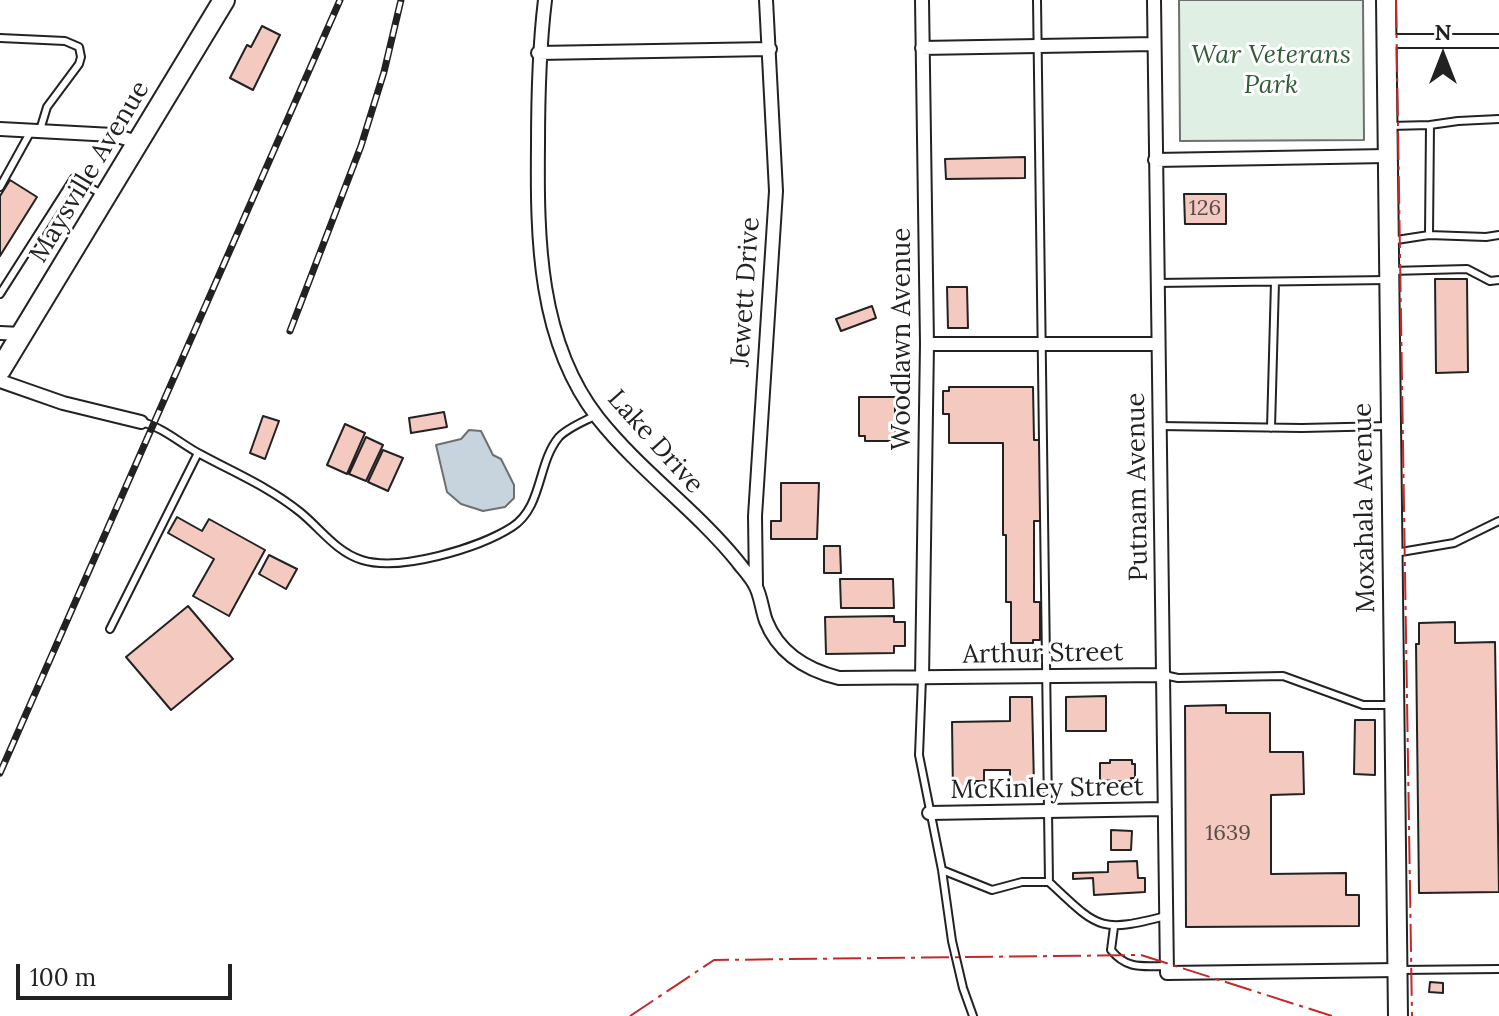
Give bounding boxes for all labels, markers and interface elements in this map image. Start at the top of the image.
north arrow [1403,16,1483,96]
text: N [1434,18,1452,46]
park label: War Veterans Park [1191,40,1351,102]
street label: Maysville Avenue [23,75,157,269]
house number: 126 [1189,196,1221,222]
street label: Jewett Drive [725,216,767,368]
street label: Woodlawn Avenue [887,228,919,450]
street label: Lake Drive [600,384,710,500]
street label: Putnam Avenue [1121,392,1155,582]
street label: Moxahala Avenue [1348,402,1382,614]
street label: Arthur Street [962,637,1124,671]
street label: McKinley Street [950,772,1144,806]
house number: 1639 [1205,821,1251,847]
scale bar [20,948,236,998]
text: 100 m [30,962,96,993]

